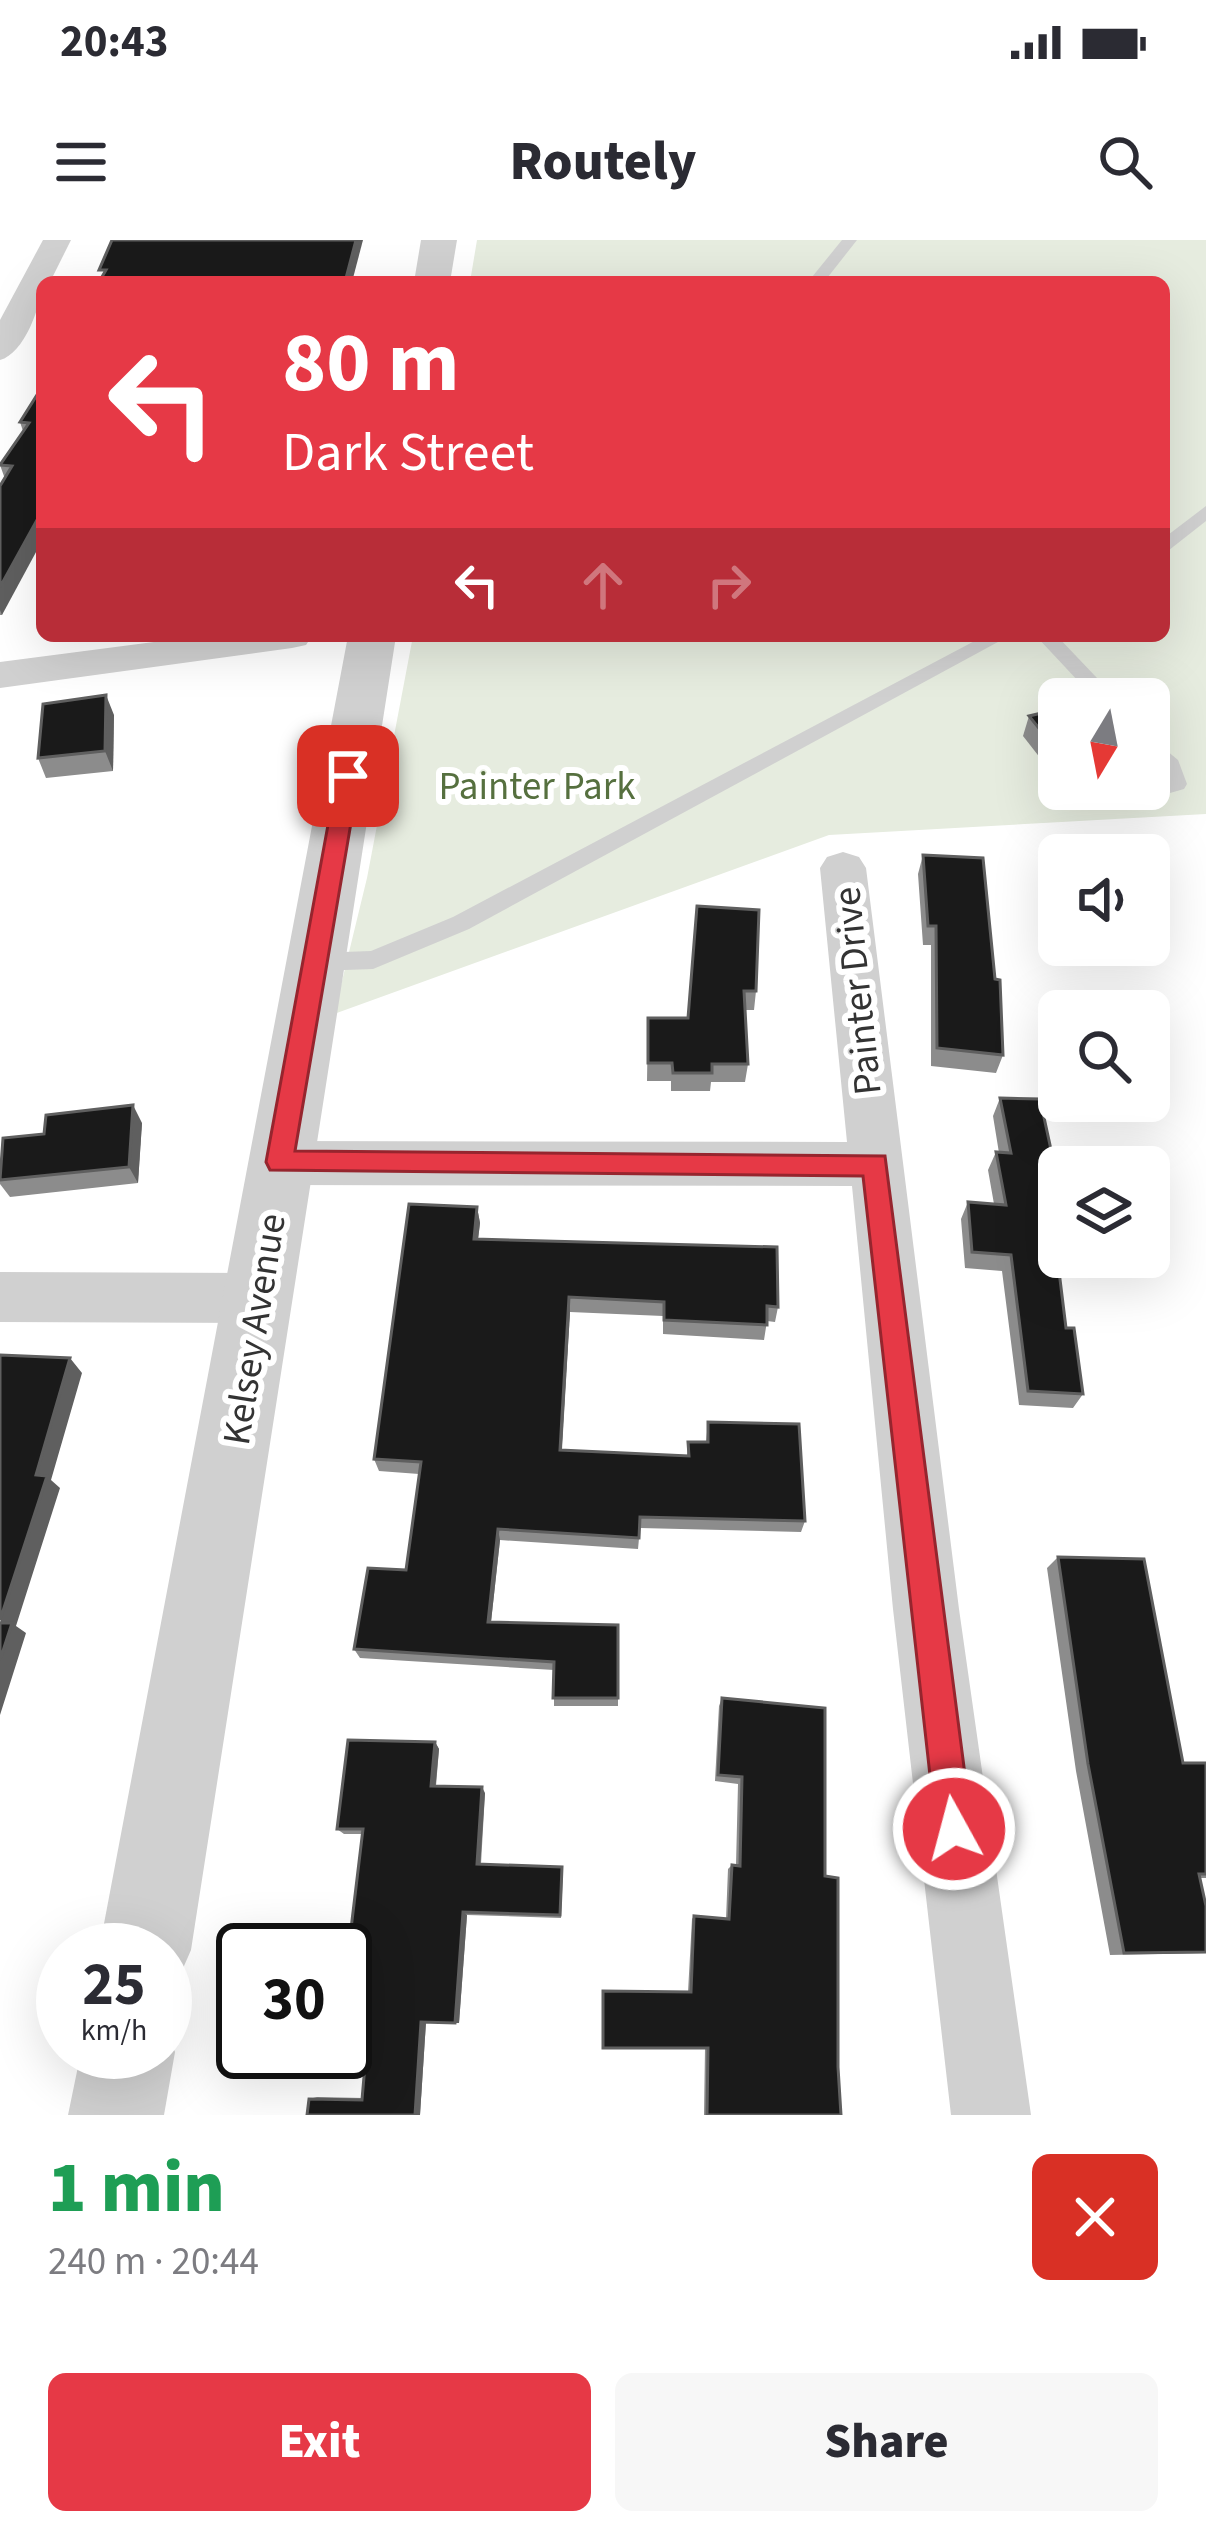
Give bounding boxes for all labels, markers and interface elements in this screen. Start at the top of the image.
text: 20:43 [60,10,169,74]
text: Routely [510,124,696,201]
icon: menu [48,129,114,195]
icon: search [1092,129,1158,195]
text: 80 m [282,304,460,424]
icon: left [84,324,240,480]
text: Dark Street [282,415,534,492]
icon: left [444,552,510,618]
icon: ahead [570,552,636,618]
icon: right [696,552,762,618]
north arrow [1038,678,1170,810]
map controls [1038,678,1170,1278]
pin [297,725,399,827]
icon: arrive [315,743,381,809]
park label: Painter Park [438,759,636,815]
button: sound [1038,834,1170,966]
street label: Painter Drive [819,884,897,1098]
button: search [1038,990,1170,1122]
button: layers [1038,1146,1170,1278]
street label: Kelsey Avenue [209,1210,301,1449]
position arrow [891,1766,1017,1892]
speed limit sign: 30 [216,1923,372,2079]
text: 25 [82,1943,146,2028]
text: km/h [81,2009,147,2052]
text: 1 min [48,2137,225,2240]
button: close [1032,2154,1158,2280]
text: 240 m · 20:44 [48,2234,259,2290]
button: Exit [48,2373,591,2511]
button: Share [615,2373,1158,2511]

